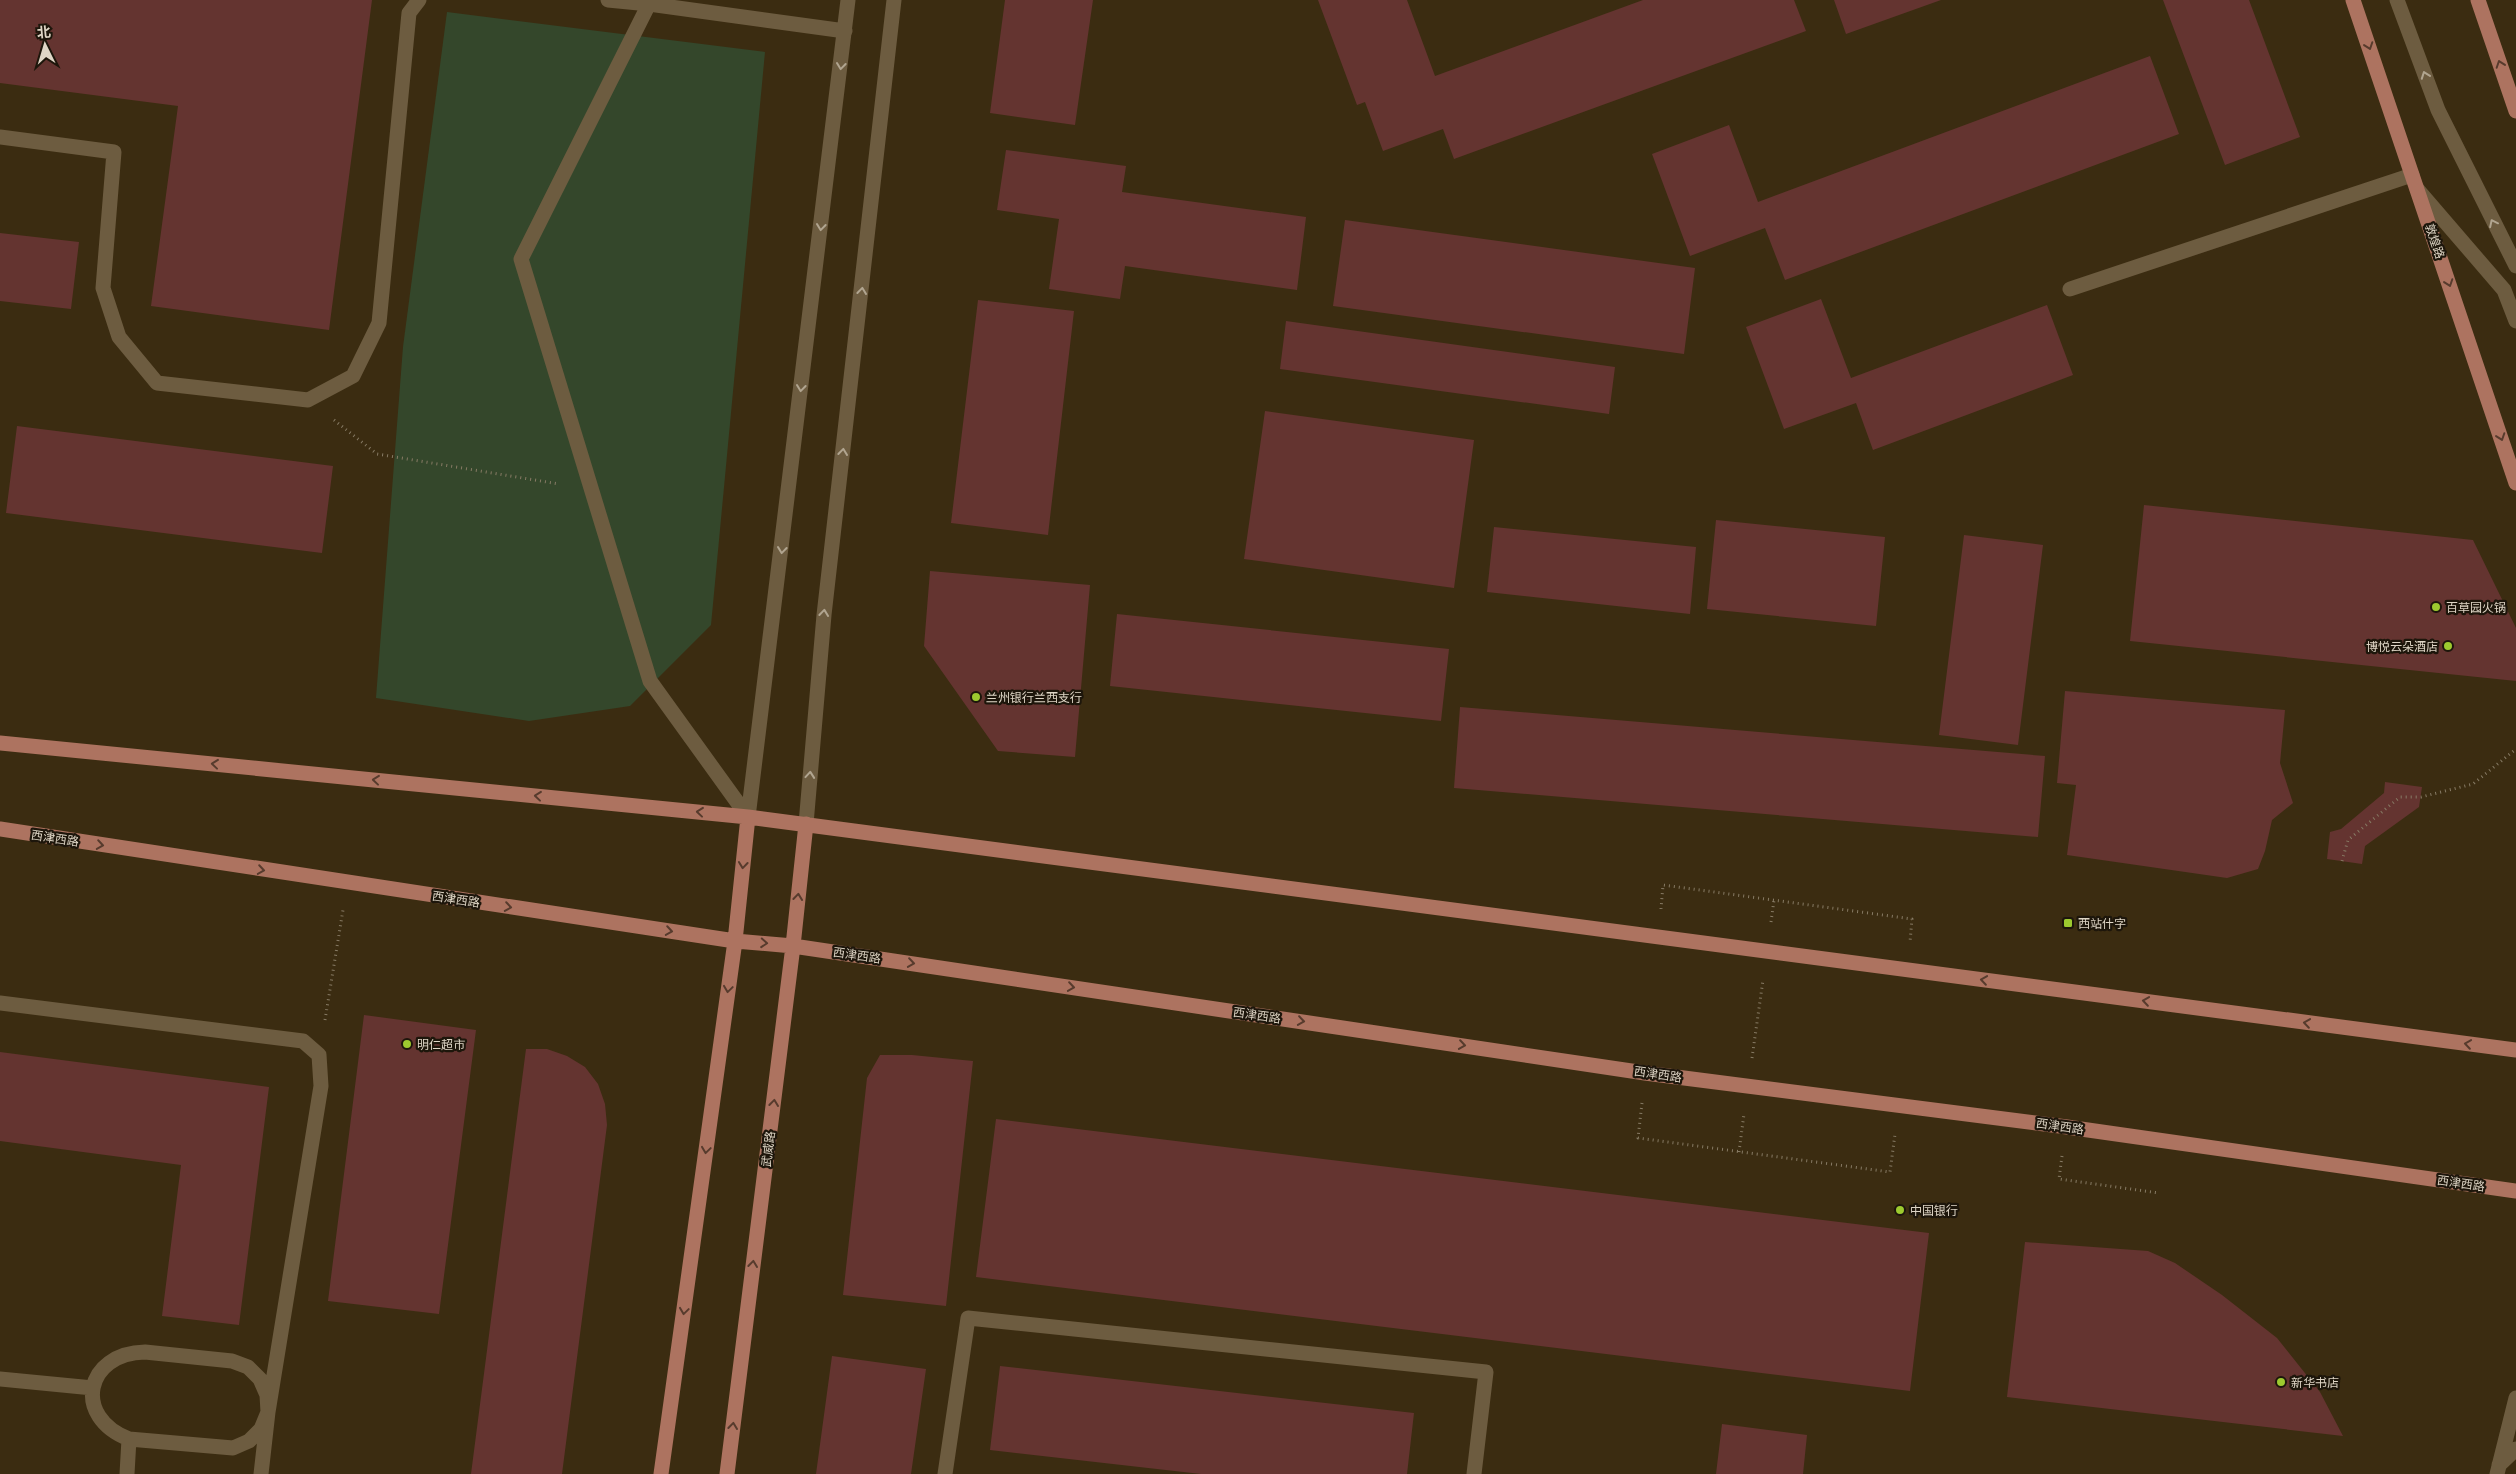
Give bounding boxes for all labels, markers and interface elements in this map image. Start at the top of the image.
north arrow [20,20,70,70]
text: 北 [36,22,52,42]
one-way arrow [2363,41,2373,50]
one-way arrow [2496,61,2506,69]
one-way arrow [836,62,847,70]
one-way arrow [2421,72,2431,80]
one-way arrow [2489,219,2499,228]
street label: 敦煌路 [2422,222,2448,260]
one-way arrow [816,223,827,231]
one-way arrow [2443,278,2453,287]
one-way arrow [856,286,867,294]
one-way arrow [796,385,807,393]
one-way arrow [2495,432,2505,441]
one-way arrow [837,448,848,456]
one-way arrow [777,546,788,554]
place label: 百草园火锅 [2446,600,2506,615]
marker: 百草园火锅 [2430,601,2442,613]
one-way arrow [818,609,829,617]
place label: 博悦云朵酒店 [2366,639,2438,654]
marker: 博悦云朵酒店 [2442,640,2454,652]
place label: 兰州银行兰西支行 [986,690,1082,705]
marker: 兰州银行兰西支行 [970,691,982,703]
one-way arrow [210,759,218,770]
one-way arrow [804,771,815,779]
one-way arrow [372,775,380,786]
one-way arrow [534,791,542,802]
one-way arrow [696,807,704,818]
street label: 西津西路 [30,827,80,849]
one-way arrow [96,839,104,850]
one-way arrow [738,861,749,869]
one-way arrow [256,864,265,874]
street label: 西津西路 [431,888,481,910]
one-way arrow [792,893,803,901]
one-way arrow [504,901,512,912]
place label: 西站什字 [2078,916,2126,931]
marker: 西站什字 [2062,917,2074,929]
one-way arrow [665,925,673,936]
one-way arrow [760,938,768,949]
street label: 西津西路 [832,944,882,966]
one-way arrow [907,957,915,968]
one-way arrow [1980,975,1988,986]
one-way arrow [1068,981,1076,992]
one-way arrow [723,986,734,994]
one-way arrow [2141,996,2149,1007]
street label: 西津西路 [1232,1004,1282,1026]
one-way arrow [1297,1016,1306,1026]
one-way arrow [2302,1018,2311,1028]
place label: 明仁超市 [417,1037,465,1052]
marker: 明仁超市 [401,1038,413,1050]
one-way arrow [1458,1039,1466,1050]
one-way arrow [2463,1039,2471,1050]
street label: 西津西路 [1633,1063,1683,1085]
one-way arrow [768,1099,778,1107]
street label: 西津西路 [2035,1115,2085,1137]
street label: 武威路 [758,1130,778,1168]
one-way arrow [701,1147,712,1155]
street label: 西津西路 [2436,1172,2486,1194]
place label: 中国银行 [1910,1203,1958,1218]
marker: 中国银行 [1894,1204,1906,1216]
one-way arrow [748,1260,758,1269]
one-way arrow [679,1308,690,1316]
place label: 新华书店 [2291,1375,2339,1390]
marker: 新华书店 [2275,1376,2287,1388]
one-way arrow [727,1421,738,1429]

